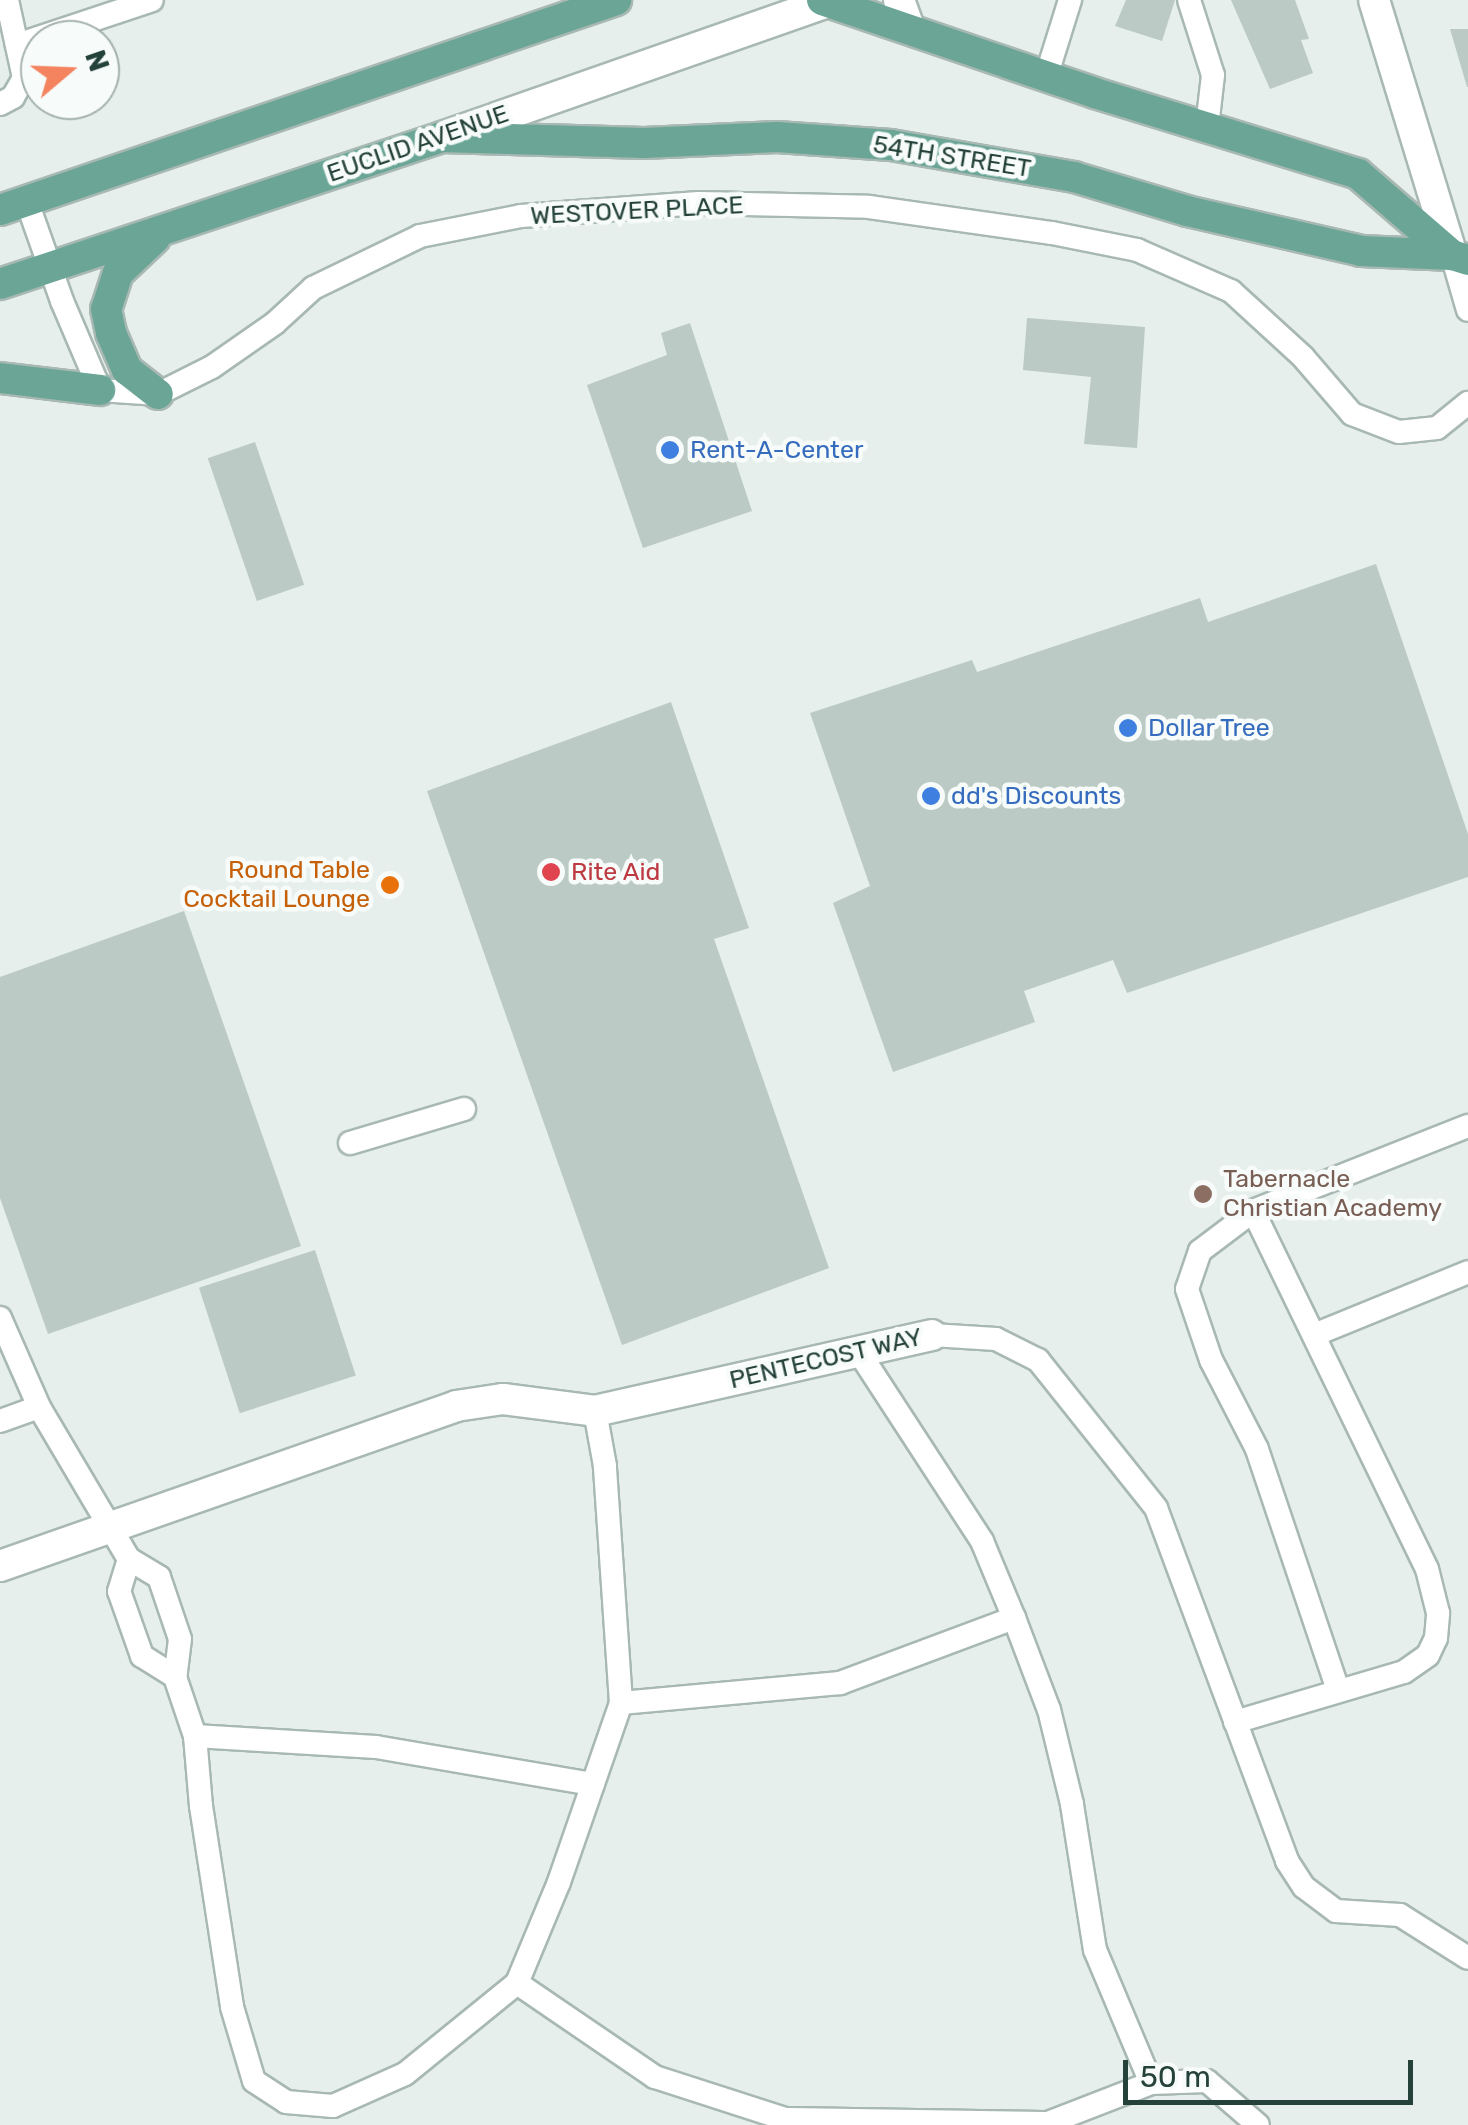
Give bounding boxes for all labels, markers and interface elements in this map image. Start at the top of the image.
north arrow [20,20,120,120]
text: N [78,46,116,76]
street label: EUCLID AVENUE [323,99,513,189]
street label: 54TH STREET [871,130,1033,184]
street label: WESTOVER PLACE [530,190,744,232]
place label: Rent-A-Center [690,435,863,465]
marker: Rent-A-Center [659,439,681,461]
place label: Dollar Tree [1148,713,1271,743]
marker: Dollar Tree [1117,717,1139,739]
place label: dd's Discounts [951,781,1121,811]
marker: dd's Discounts [920,785,942,807]
place label: Round Table Cocktail Lounge [183,856,370,915]
place label: Rite Aid [571,857,661,887]
marker: Rite Aid [540,861,562,883]
marker: Round Table Cocktail Lounge [379,874,401,896]
place label: Tabernacle Christian Academy [1223,1165,1443,1224]
marker: Tabernacle Christian Academy [1192,1183,1214,1205]
street label: PENTECOST WAY [726,1322,926,1396]
scale bar [1128,2040,1418,2102]
text: 50 m [1140,2059,1211,2095]

